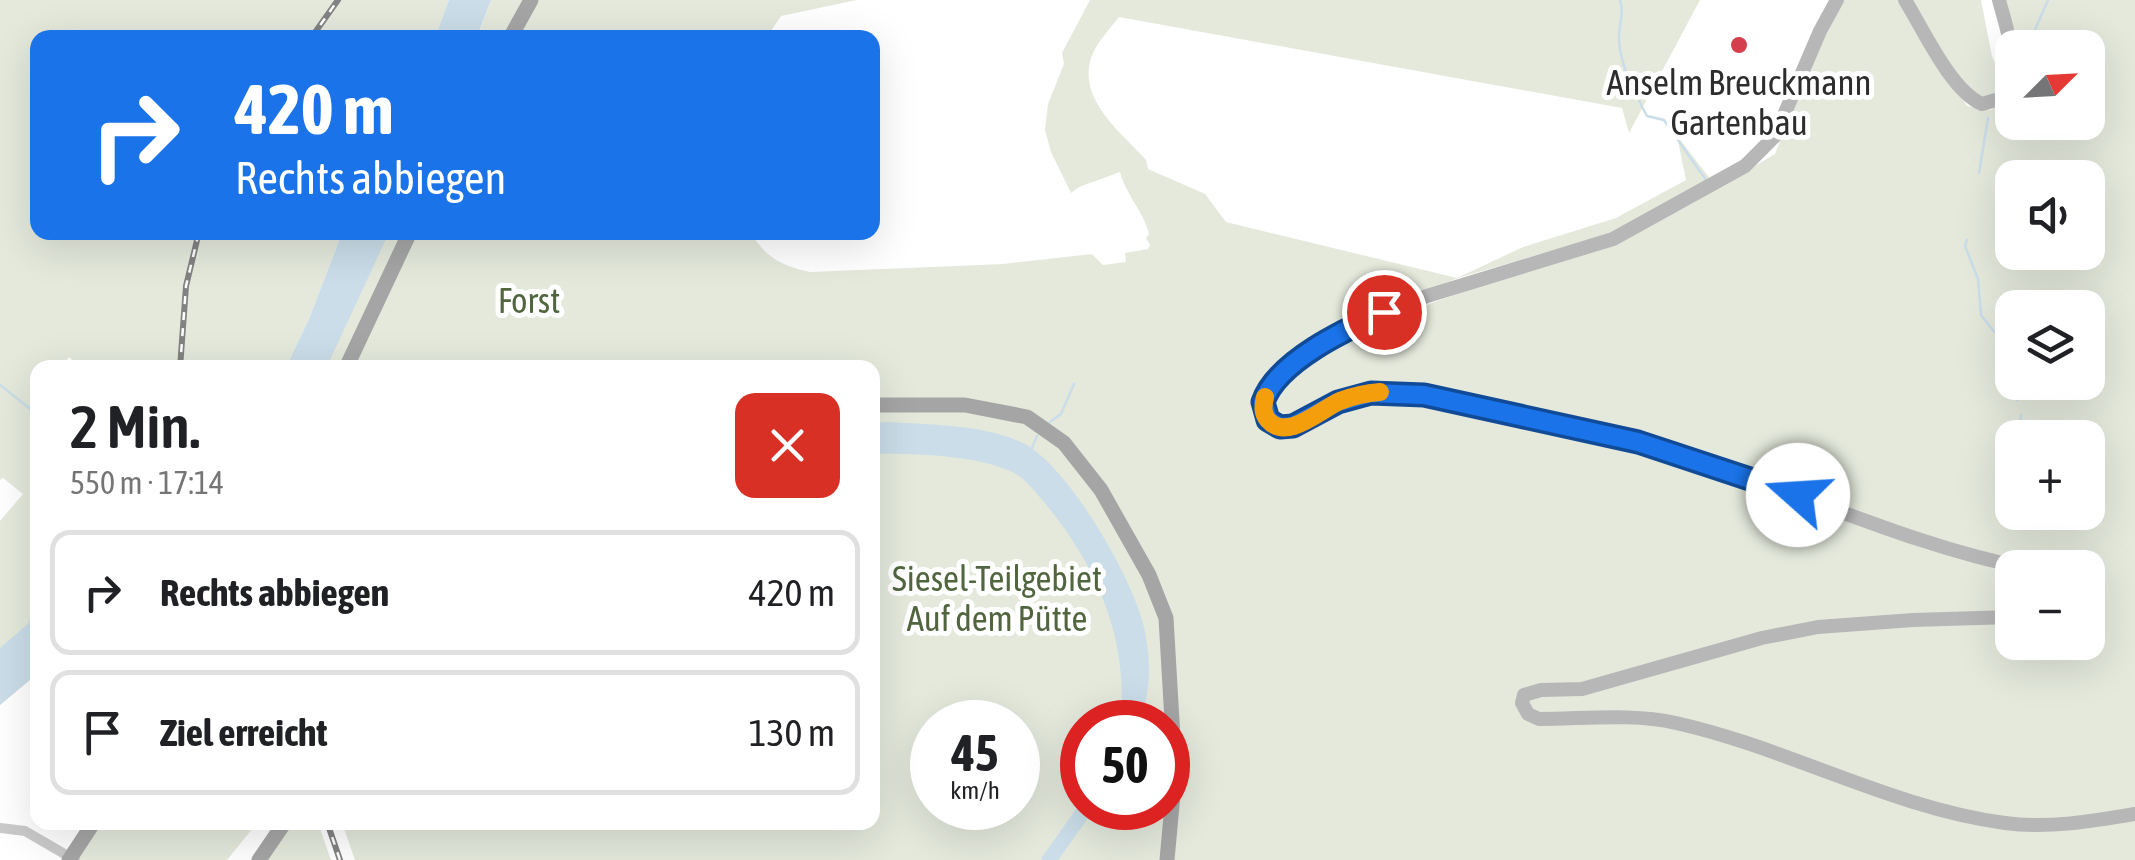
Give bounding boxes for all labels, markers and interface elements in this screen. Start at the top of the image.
north arrow [1995,30,2105,140]
map controls [1995,30,2105,660]
marker: Anselm Breuckmann Gartenbau [1728,34,1750,56]
place label: Anselm Breuckmann Gartenbau [1606,62,1872,142]
text: 420 m [235,69,394,149]
icon: right [70,70,200,200]
text: Rechts abbiegen [235,152,506,204]
button: sound [1995,160,2105,270]
pin [1342,270,1427,355]
park label: Forst [498,280,560,320]
icon: arrive [1357,285,1412,340]
button: layers [1995,290,2105,400]
text: 2 Min. [70,392,200,461]
button: close [735,393,840,498]
button: + [1995,420,2105,530]
position arrow [1746,443,1850,547]
text: 550 m · 17:14 [70,464,224,501]
button: − [1995,550,2105,660]
park label: Siesel-Teilgebiet Auf dem Pütte [892,558,1102,638]
icon: right [75,565,130,620]
text: Rechts abbiegen [160,571,389,614]
text: 420 m [749,571,835,614]
speed limit sign: 50 [1060,700,1190,830]
icon: arrive [75,705,130,760]
text: Ziel erreicht [160,711,327,754]
text: 130 m [749,711,835,754]
text: 45 [951,724,998,782]
text: km/h [950,776,1000,804]

